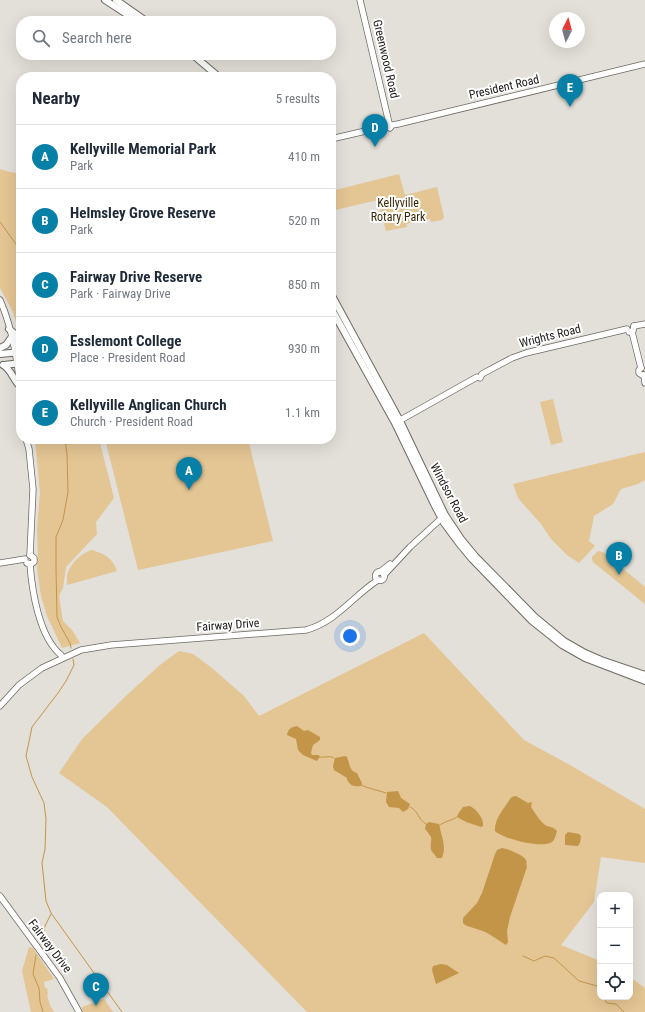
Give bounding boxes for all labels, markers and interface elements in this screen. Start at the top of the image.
north arrow [549,12,585,48]
search box [16,16,336,60]
street label: Greenwood Road [370,18,402,100]
icon: search [30,27,52,49]
text: Search here [62,29,132,47]
street label: President Road [467,72,541,102]
pin: E [557,74,583,107]
text: Nearby [32,88,80,108]
text: 5 results [276,91,320,106]
pin: D [362,114,388,147]
text: Kellyville Memorial Park [70,140,216,158]
text: A [41,149,49,164]
text: 410 m [288,149,320,164]
text: Park [70,158,93,173]
park label: Kellyville Rotary Park [371,196,426,224]
text: Helmsley Grove Reserve [70,204,216,222]
text: B [41,213,49,228]
text: 520 m [288,213,320,228]
text: Park [70,222,93,237]
text: Fairway Drive Reserve [70,268,202,286]
text: C [41,277,49,292]
text: 850 m [288,277,320,292]
text: Park · Fairway Drive [70,286,171,301]
street label: Wrights Road [518,322,582,350]
text: Esslemont College [70,332,181,350]
text: D [41,341,49,356]
text: 930 m [288,341,320,356]
text: Place · President Road [70,350,185,365]
text: Kellyville Anglican Church [70,396,227,414]
text: E [42,405,48,420]
text: 1.1 km [285,405,320,420]
text: Church · President Road [70,414,193,429]
pin: A [176,457,202,490]
street label: Windsor Road [427,461,471,525]
pin: B [606,542,632,575]
street label: Fairway Drive [196,616,260,634]
your location [340,626,360,646]
map controls [597,892,633,1000]
button: + [597,892,633,928]
street label: Fairway Drive [25,917,75,976]
button: − [597,928,633,964]
button: locate [597,964,633,1000]
pin: C [83,973,109,1006]

